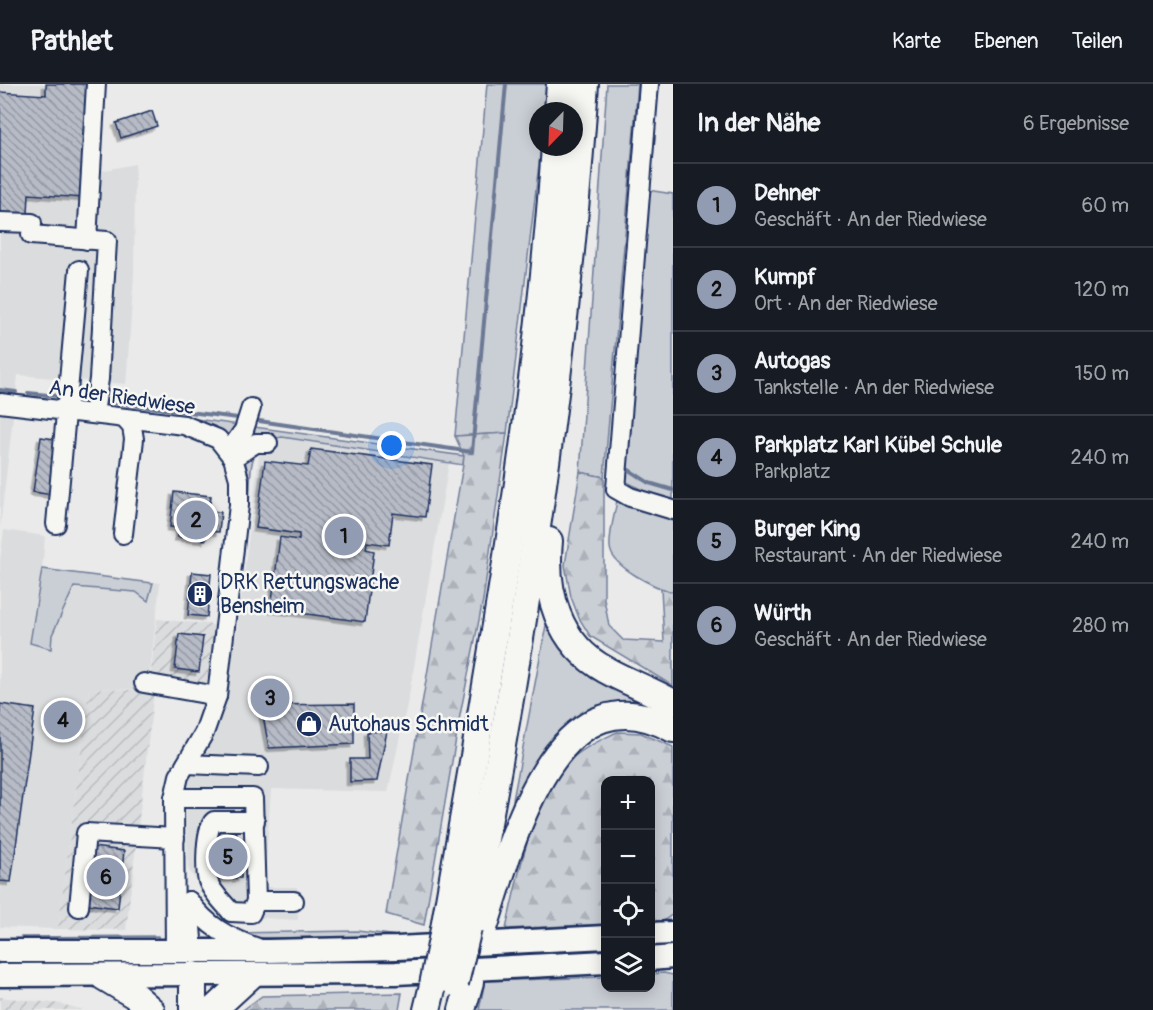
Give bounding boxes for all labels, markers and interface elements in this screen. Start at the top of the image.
text: Pathlet [30,24,113,59]
text: Karte [892,28,941,55]
text: Ebenen [974,28,1039,55]
text: Teilen [1072,28,1123,55]
north arrow [529,102,583,156]
text: In der Nähe [697,107,820,139]
text: 6 Ergebnisse [1023,111,1129,136]
text: Dehner [754,179,820,207]
text: 1 [713,193,720,218]
text: 60 m [1082,193,1129,218]
text: Geschäft · An der Riedwiese [754,207,987,232]
text: Kumpf [754,263,817,291]
text: 2 [711,277,722,302]
text: 120 m [1074,277,1129,302]
text: Ort · An der Riedwiese [754,291,938,316]
text: Autogas [754,347,830,375]
text: 3 [711,361,722,386]
text: 150 m [1075,361,1129,386]
street label: An der Riedwiese [47,374,197,421]
text: Tankstelle · An der Riedwiese [754,375,994,400]
your location [377,431,406,460]
text: Parkplatz Karl Kübel Schule [754,431,1002,459]
text: 4 [711,445,722,470]
text: 240 m [1070,445,1129,470]
text: Parkplatz [754,459,830,484]
pin: 2 [176,498,216,542]
pin: 1 [324,514,364,558]
text: Burger King [754,515,860,543]
text: 5 [711,529,722,554]
text: 240 m [1070,529,1129,554]
text: Restaurant · An der Riedwiese [754,543,1002,568]
place label: DRK Rettungswache Bensheim [220,569,400,620]
building icon: DRK Rettungswache Bensheim [185,579,215,609]
text: Würth [754,599,811,627]
text: 6 [711,613,722,638]
text: 280 m [1072,613,1129,638]
text: Geschäft · An der Riedwiese [754,627,987,652]
pin: 3 [250,676,290,720]
pin: 4 [44,698,82,742]
shop icon: Autohaus Schmidt [294,709,324,739]
place label: Autohaus Schmidt [328,711,489,738]
map controls [601,776,655,992]
button: + [601,776,655,830]
button: − [601,830,655,884]
pin: 5 [208,834,248,880]
pin: 6 [86,854,126,900]
button: locate [601,884,655,938]
button: layers [601,938,655,992]

